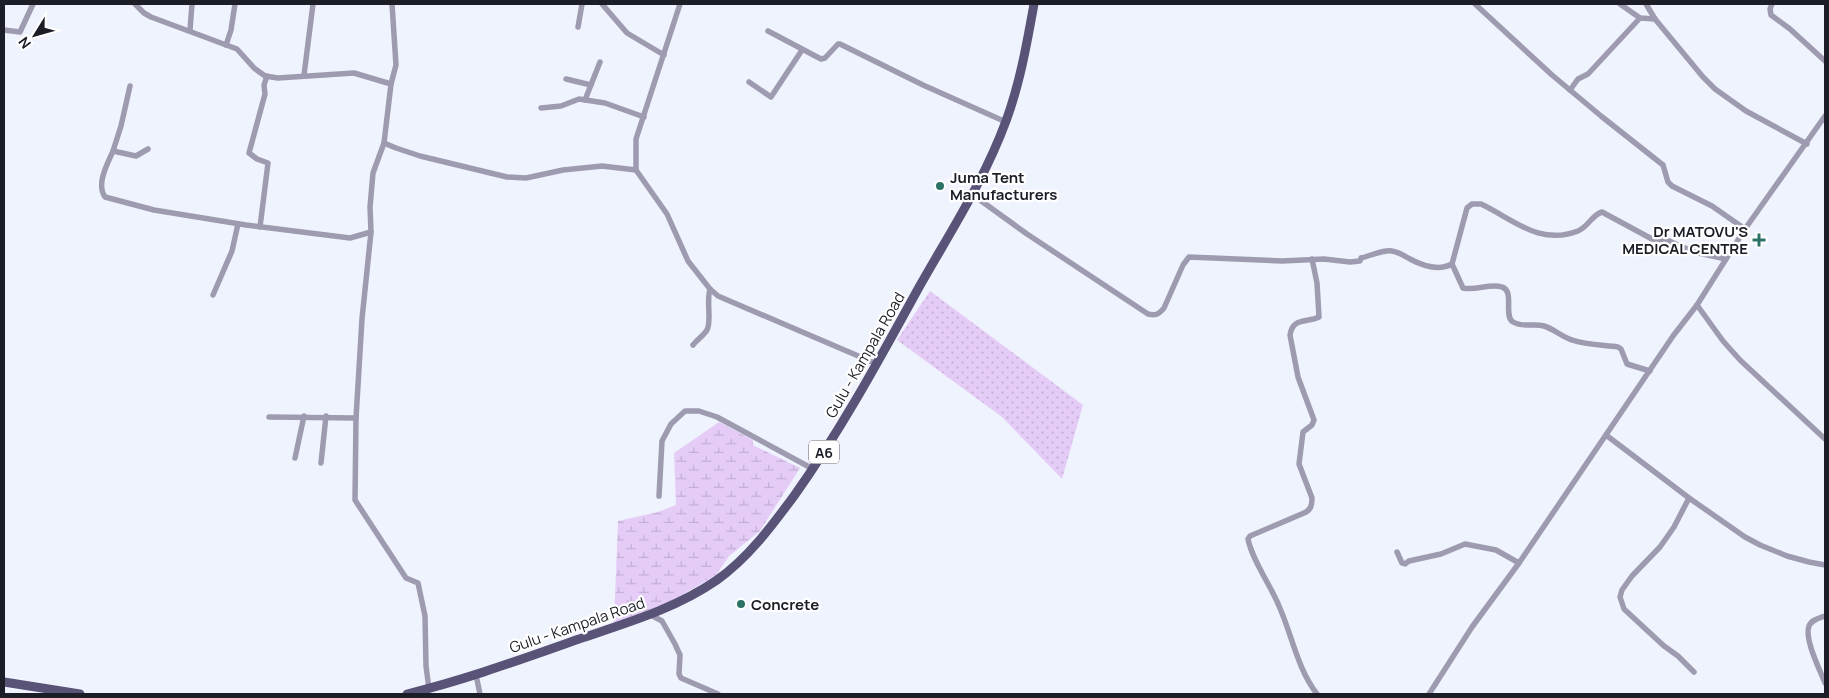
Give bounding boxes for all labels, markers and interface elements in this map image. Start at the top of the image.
north arrow [10,10,60,60]
text: N [14,33,35,53]
place label: Juma Tent Manufacturers [950,167,1058,205]
marker: Juma Tent Manufacturers [934,180,946,192]
place label: Dr MATOVU'S MEDICAL CENTRE [1622,221,1748,259]
marker: Dr MATOVU'S MEDICAL CENTRE [1752,233,1766,247]
street label: Gulu - Kampala Road [820,288,910,422]
road number: A6 [809,441,839,464]
street label: Gulu - Kampala Road [507,592,647,658]
place label: Concrete [751,594,819,615]
marker: Concrete [735,598,747,610]

